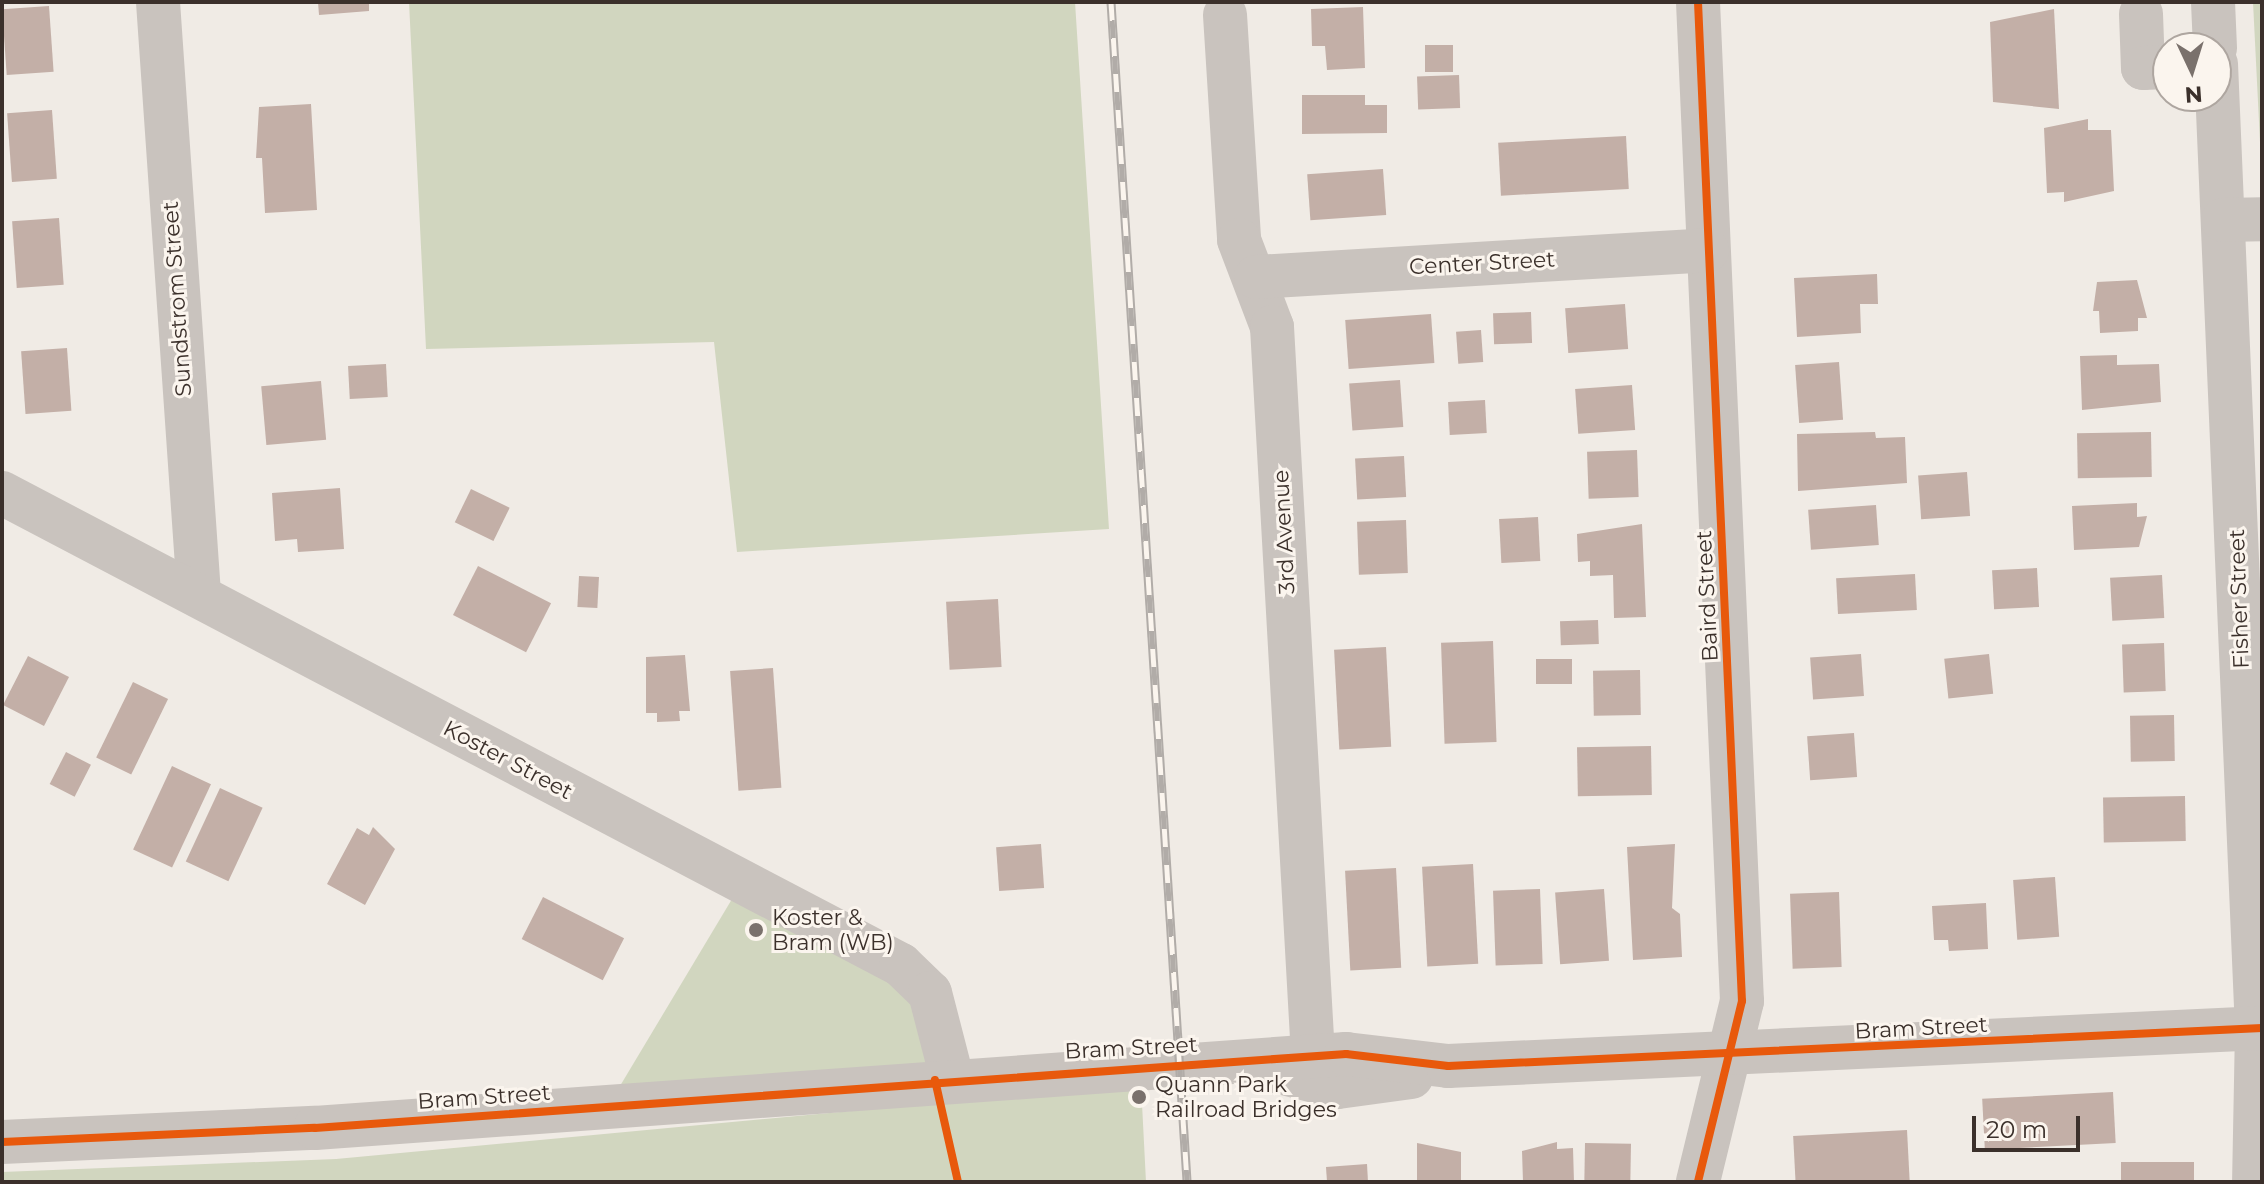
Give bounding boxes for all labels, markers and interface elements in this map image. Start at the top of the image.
north arrow [2152,32,2232,112]
text: N [2184,80,2203,109]
street label: Sundstrom Street [157,200,197,398]
street label: Center Street [1408,246,1556,280]
street label: 3rd Avenue [1268,469,1300,595]
street label: Fisher Street [2223,529,2255,669]
street label: Baird Street [1690,530,1724,662]
street label: Koster Street [439,715,577,805]
place label: Koster & Bram (WB) [772,904,894,956]
marker: Koster & Bram (WB) [747,921,765,939]
street label: Bram Street [1854,1011,1988,1045]
street label: Bram Street [1064,1031,1198,1065]
place label: Quann Park Railroad Bridges [1155,1071,1337,1122]
street label: Bram Street [417,1079,551,1115]
marker: Quann Park Railroad Bridges [1130,1088,1148,1106]
scale bar [1976,1100,2084,1150]
text: 20 m [1986,1115,2047,1144]

